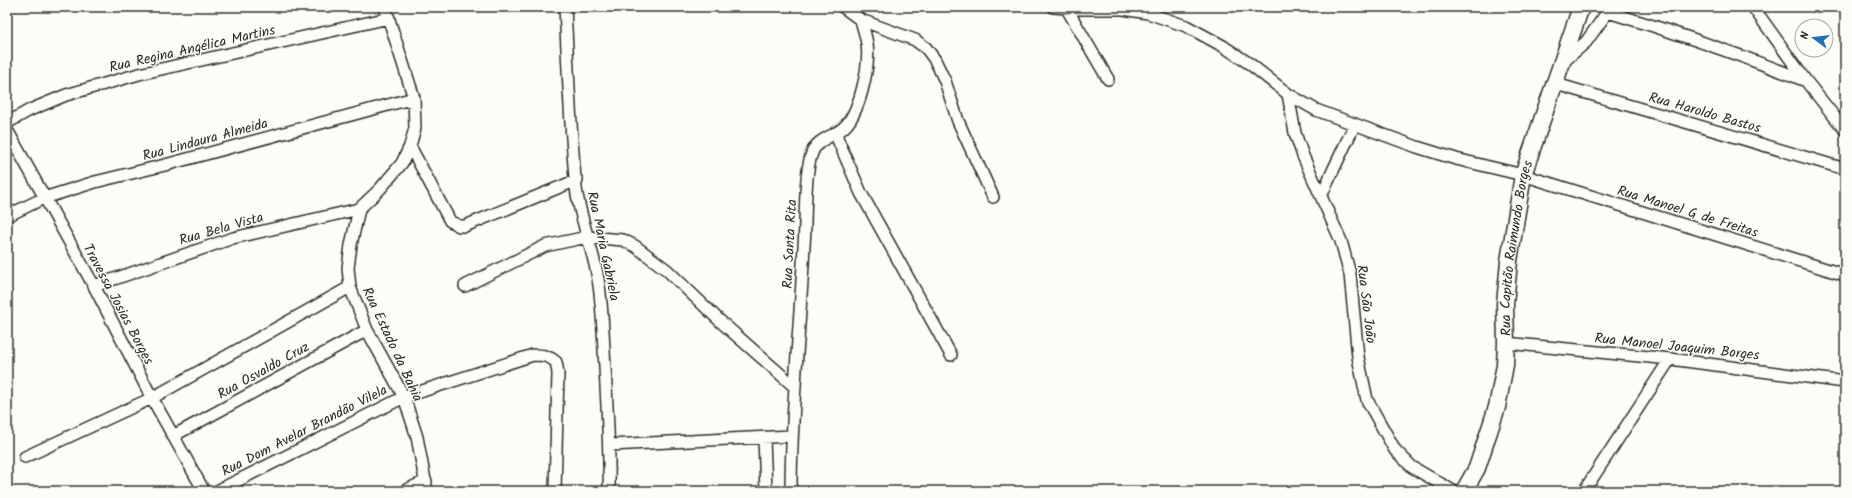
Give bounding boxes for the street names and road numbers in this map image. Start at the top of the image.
street label: Rua Regina Angélica Martins [107,19,277,79]
street label: Rua Haroldo Bastos [1646,86,1763,139]
street label: Rua Lindaura Almeida [140,113,270,167]
street label: Rua Capitão Raimundo Borges [1495,158,1539,336]
street label: Rua Manoel G de Freitas [1614,180,1761,244]
street label: Rua Maria Gabriela [581,189,625,303]
street label: Rua Santa Rita [777,199,803,289]
street label: Rua Bela Vista [177,206,266,251]
street label: Travessa Josias Borges [77,240,159,369]
street label: Rua São João [1350,264,1382,345]
street label: Rua Estado da Bahia [356,283,428,405]
street label: Rua Manoel Joaquim Borges [1593,327,1760,367]
street label: Rua Osvaldo Cruz [213,336,314,405]
street label: Rua Dom Avelar Brandão Vilela [218,379,391,482]

